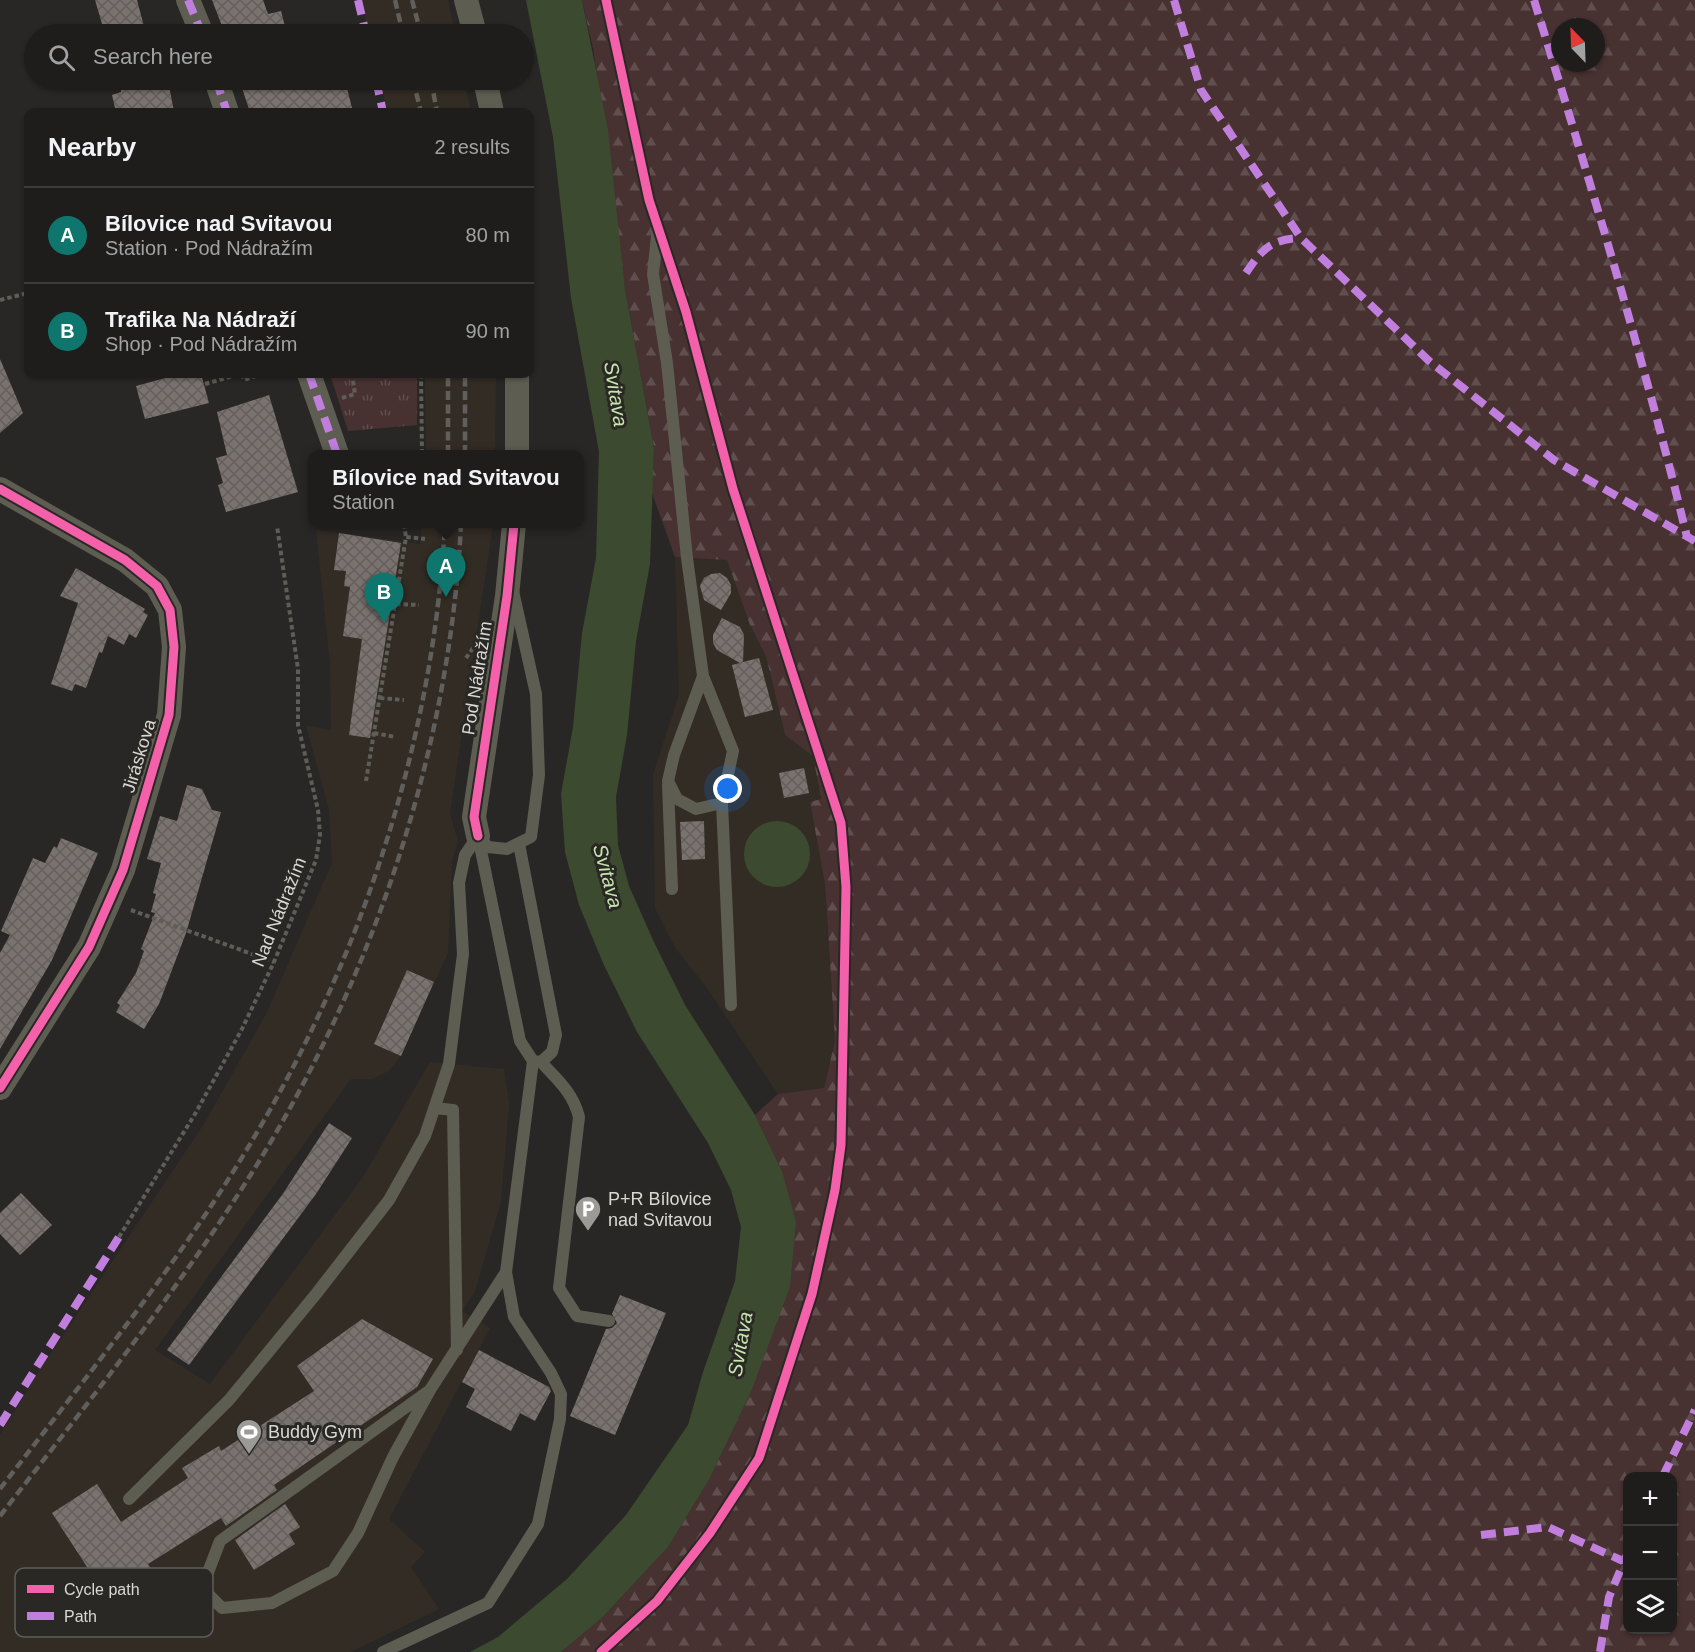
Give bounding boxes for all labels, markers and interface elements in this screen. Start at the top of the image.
north arrow [1551,18,1605,72]
search box [24,24,534,90]
icon: search [45,41,78,74]
text: Search here [93,44,213,69]
text: Nearby [48,132,136,162]
text: 2 results [434,136,510,158]
text: Bílovice nad Svitavou [105,211,332,236]
text: A [60,224,75,246]
text: 80 m [466,224,510,246]
text: Station · Pod Nádražím [105,237,313,259]
text: Trafika Na Nádraží [105,307,296,332]
text: B [60,320,75,342]
text: 90 m [466,320,510,342]
text: Shop · Pod Nádražím [105,333,297,355]
water label: Svitava [600,360,632,428]
popup [308,450,584,528]
text: Bílovice nad Svitavou [332,465,560,490]
text: Station [332,491,395,513]
pin: A [426,548,466,597]
pin: B [364,574,404,623]
street label: Pod Nádražím [458,620,496,736]
street label: Jiráskova [118,716,160,795]
your location [713,774,742,803]
water label: Svitava [589,841,627,911]
street label: Nad Nádražím [248,854,310,970]
place label: P+R Bílovice nad Svitavou [608,1189,712,1230]
parking icon: P+R Bílovice nad Svitavou [573,1194,603,1232]
water label: Svitava [723,1310,757,1378]
sports icon: Buddy Gym [234,1417,264,1455]
place label: Buddy Gym [268,1422,362,1442]
map controls [1623,1472,1677,1634]
button: + [1623,1472,1677,1526]
button: − [1623,1526,1677,1580]
legend [15,1568,213,1637]
button: layers [1623,1580,1677,1634]
text: Cycle path [64,1581,140,1598]
text: Path [64,1608,97,1625]

